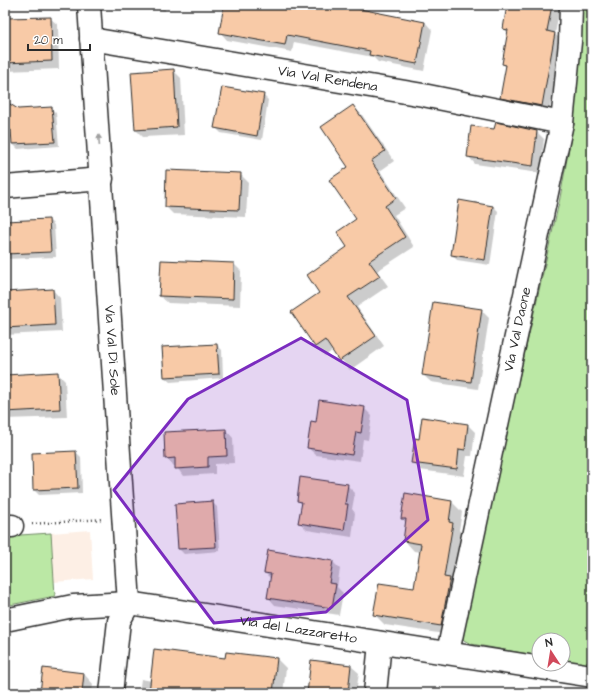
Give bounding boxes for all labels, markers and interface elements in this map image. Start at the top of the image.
scale bar [28,26,90,52]
text: 20 m [34,32,63,49]
street label: Via Val Rendena [276,61,379,97]
one-way arrow [96,134,102,146]
street label: Via Val Daone [499,285,536,374]
street label: Via Val Di Sole [99,304,125,397]
street label: Via del Lazzaretto [238,611,359,649]
north arrow [531,632,571,672]
text: N [544,635,554,651]

